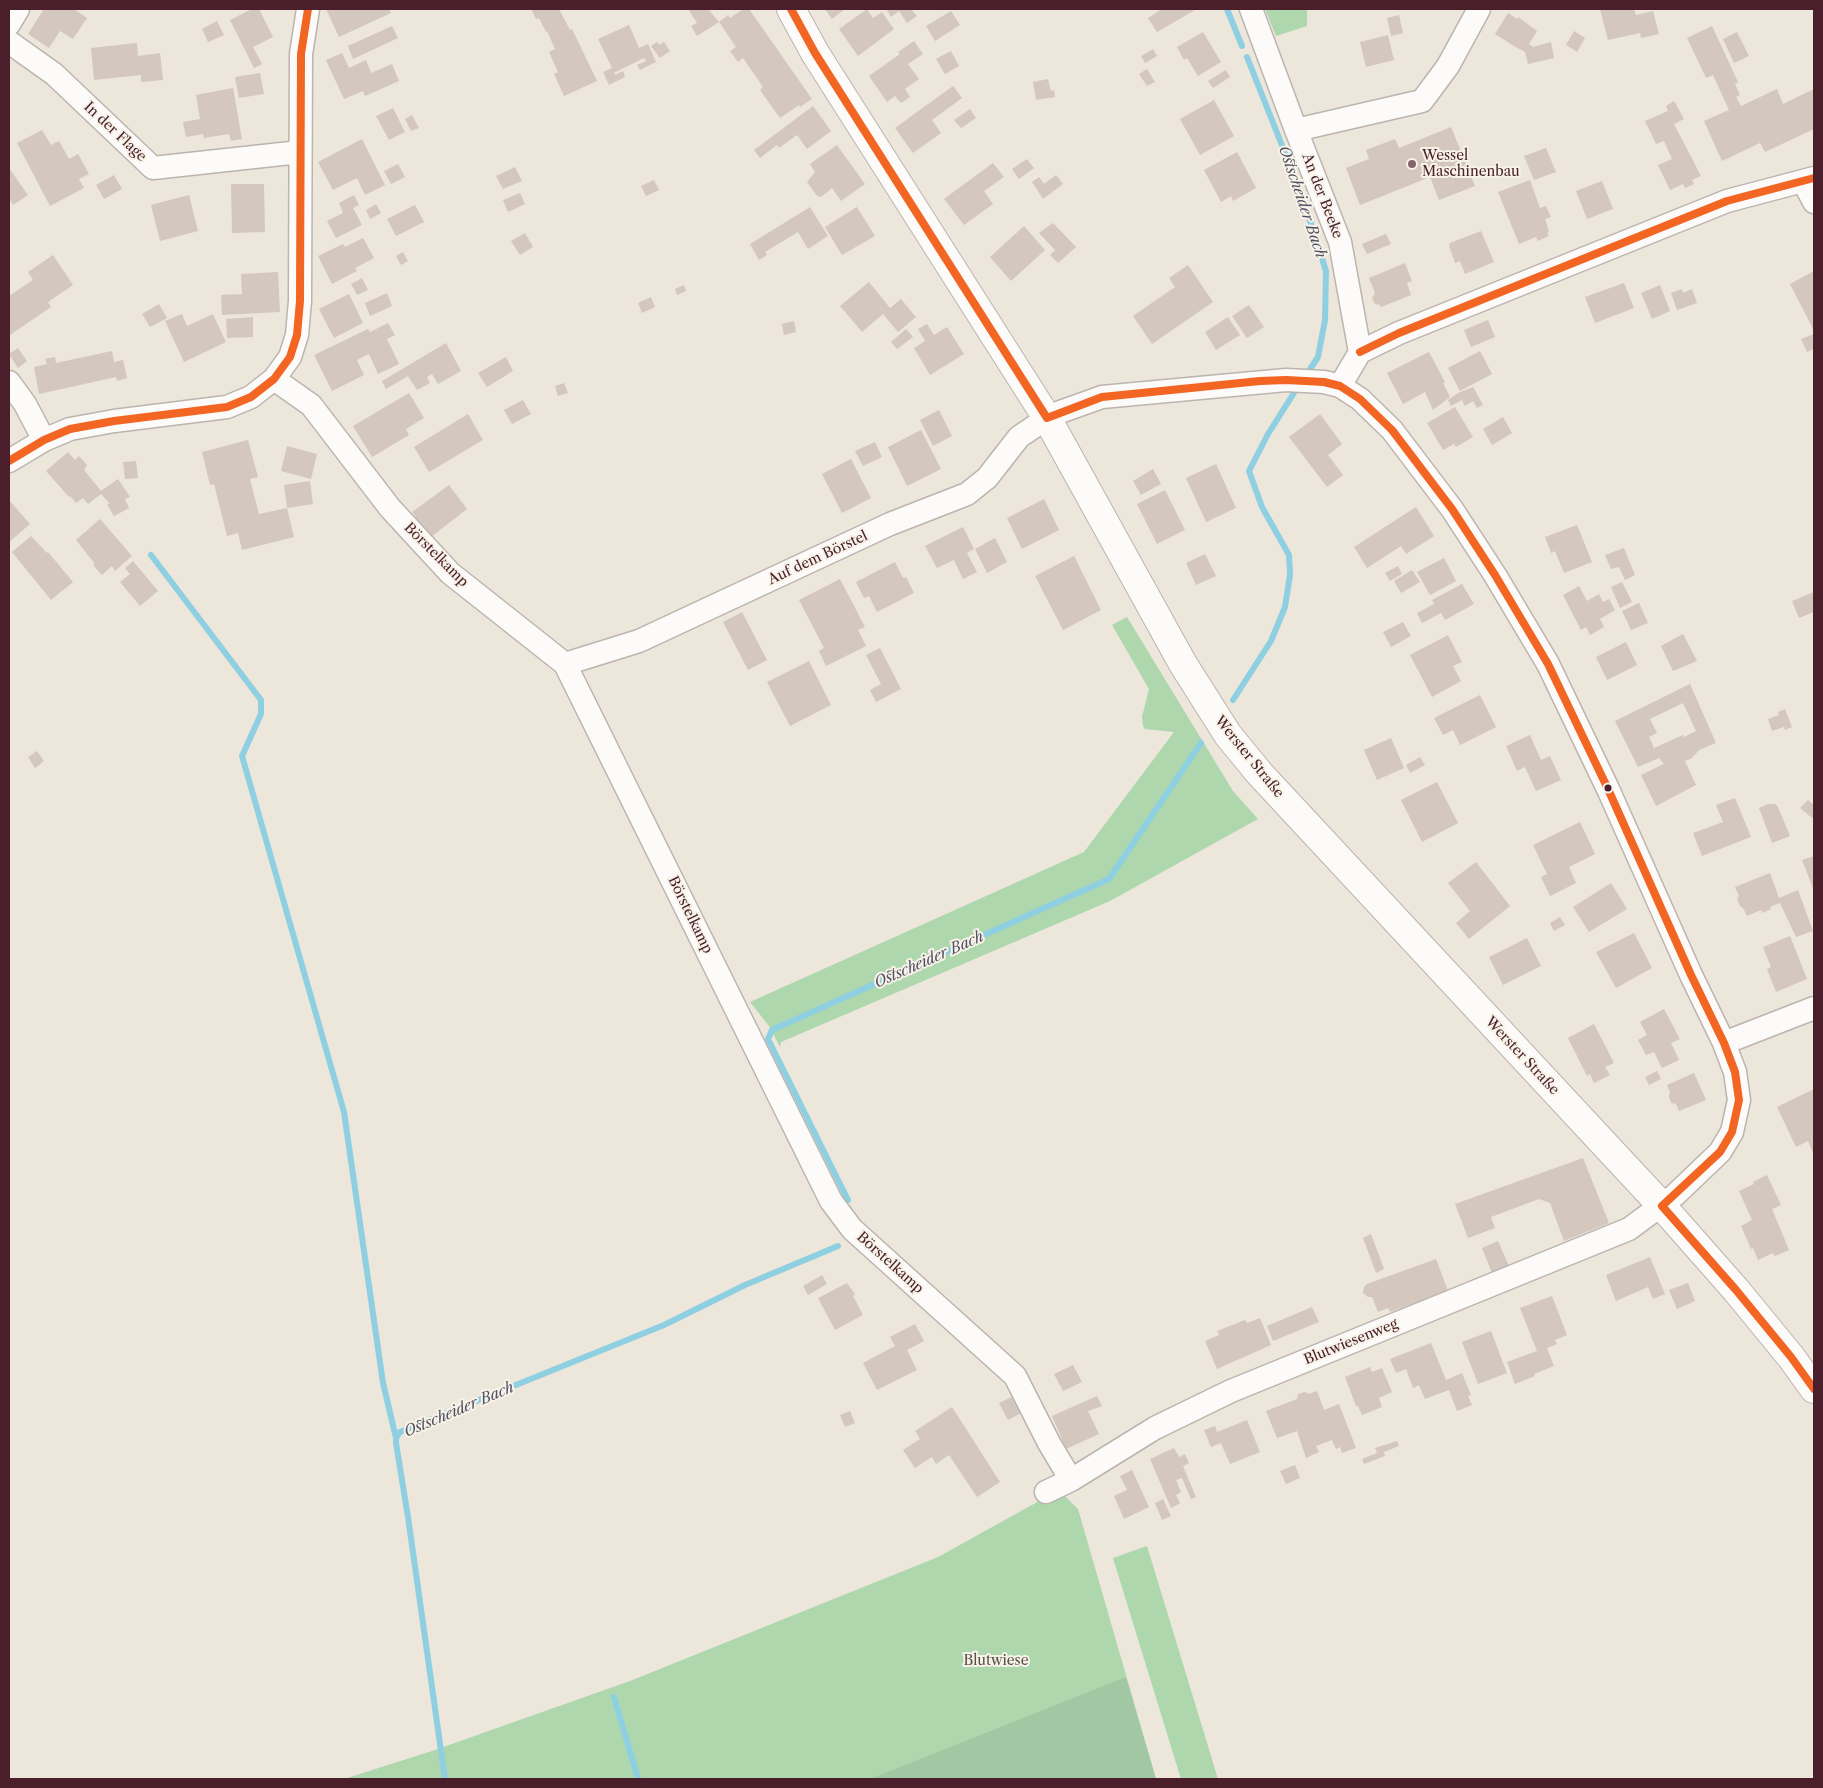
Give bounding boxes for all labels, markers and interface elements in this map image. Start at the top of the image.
street label: In der Flage [80,99,150,165]
water label: Ostscheider Bach [1274,143,1330,261]
place label: Wessel Maschinenbau [1422,148,1520,180]
street label: An der Beeke [1298,151,1346,241]
marker: Wessel Maschinenbau [1406,158,1418,170]
street label: Börstelkamp [400,519,472,591]
street label: Auf dem Börstel [766,528,870,588]
street label: Werster Straße [1211,713,1287,801]
unlabelled marker [1603,783,1613,793]
street label: Börstelkamp [664,874,716,956]
water label: Ostscheider Bach [872,928,986,992]
street label: Werster Straße [1482,1014,1562,1098]
street label: Börstelkamp [853,1229,927,1297]
street label: Blutwiesenweg [1302,1316,1400,1368]
water label: Ostscheider Bach [401,1379,517,1441]
park label: Blutwiese [963,1653,1029,1669]

